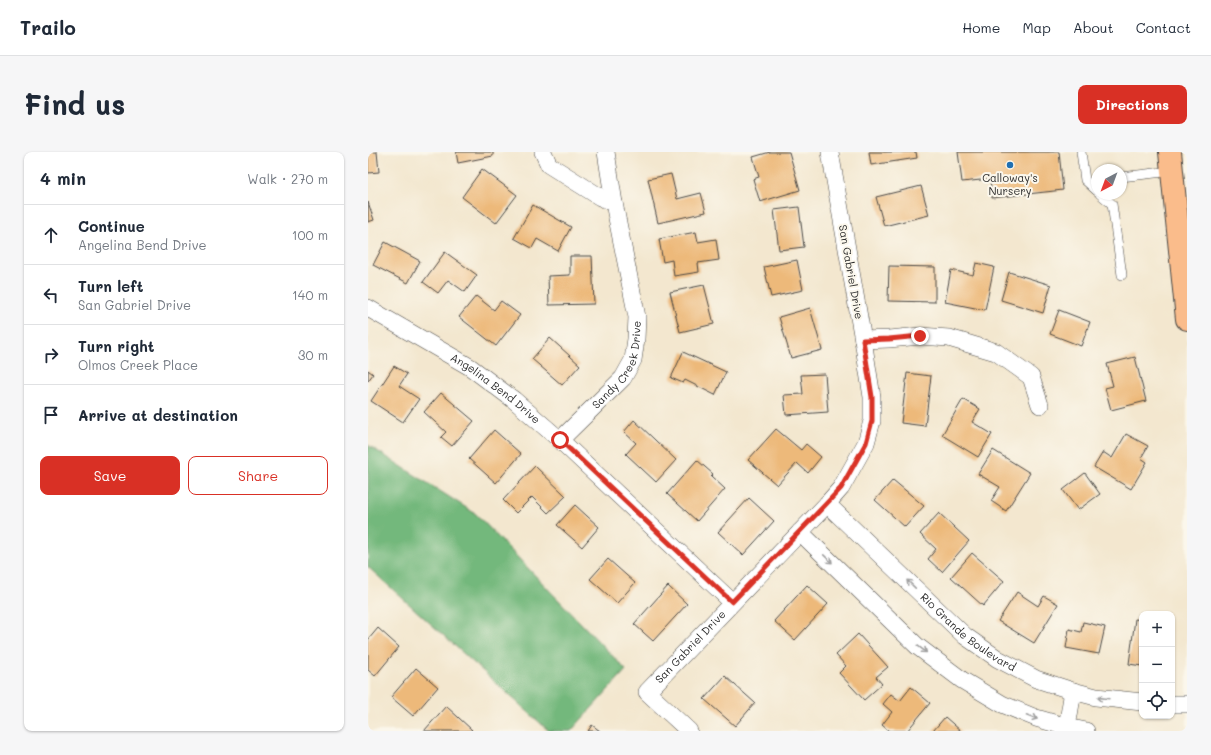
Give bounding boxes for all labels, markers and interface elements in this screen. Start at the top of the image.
text: Trailo [20,15,76,40]
text: Home [962,18,1000,37]
text: Map [1022,18,1051,37]
text: About [1073,18,1114,37]
text: Contact [1136,18,1191,37]
button: Directions [1078,85,1187,124]
text: Find us [24,86,125,122]
marker: Calloway's Nursery [1005,160,1015,170]
north arrow [1091,164,1127,200]
text: 4 min [40,167,86,189]
text: Walk · 270 m [247,170,328,187]
place label: Calloway's Nursery [982,170,1038,198]
text: Continue [78,216,145,236]
street label: San Gabriel Drive [836,223,867,321]
icon: ahead [40,224,62,246]
text: 100 m [292,226,328,243]
text: Angelina Bend Drive [78,236,207,253]
text: Turn left [78,276,143,296]
icon: left [40,284,62,306]
text: 140 m [292,286,328,303]
text: San Gabriel Drive [78,296,191,313]
street label: Sandy Creek Drive [588,320,644,412]
route end [911,327,929,345]
text: Turn right [78,336,155,356]
icon: right [40,344,62,366]
text: 30 m [298,346,328,363]
street label: Angelina Bend Drive [448,349,544,427]
text: Olmos Creek Place [78,356,198,373]
icon: arrive [40,404,62,426]
text: Arrive at destination [78,405,238,425]
route start [551,431,569,449]
button: Save [40,456,180,495]
button: Share [188,456,328,495]
one-way arrow [823,554,833,564]
one-way arrow [906,580,916,589]
street label: Rio Grande Boulevard [917,589,1019,674]
street label: San Gabriel Drive [651,606,729,686]
map controls [1139,611,1175,719]
button: + [1139,611,1175,647]
one-way arrow [916,645,927,653]
button: − [1139,647,1175,683]
button: locate [1139,683,1175,719]
one-way arrow [1097,694,1110,701]
one-way arrow [1025,713,1037,721]

